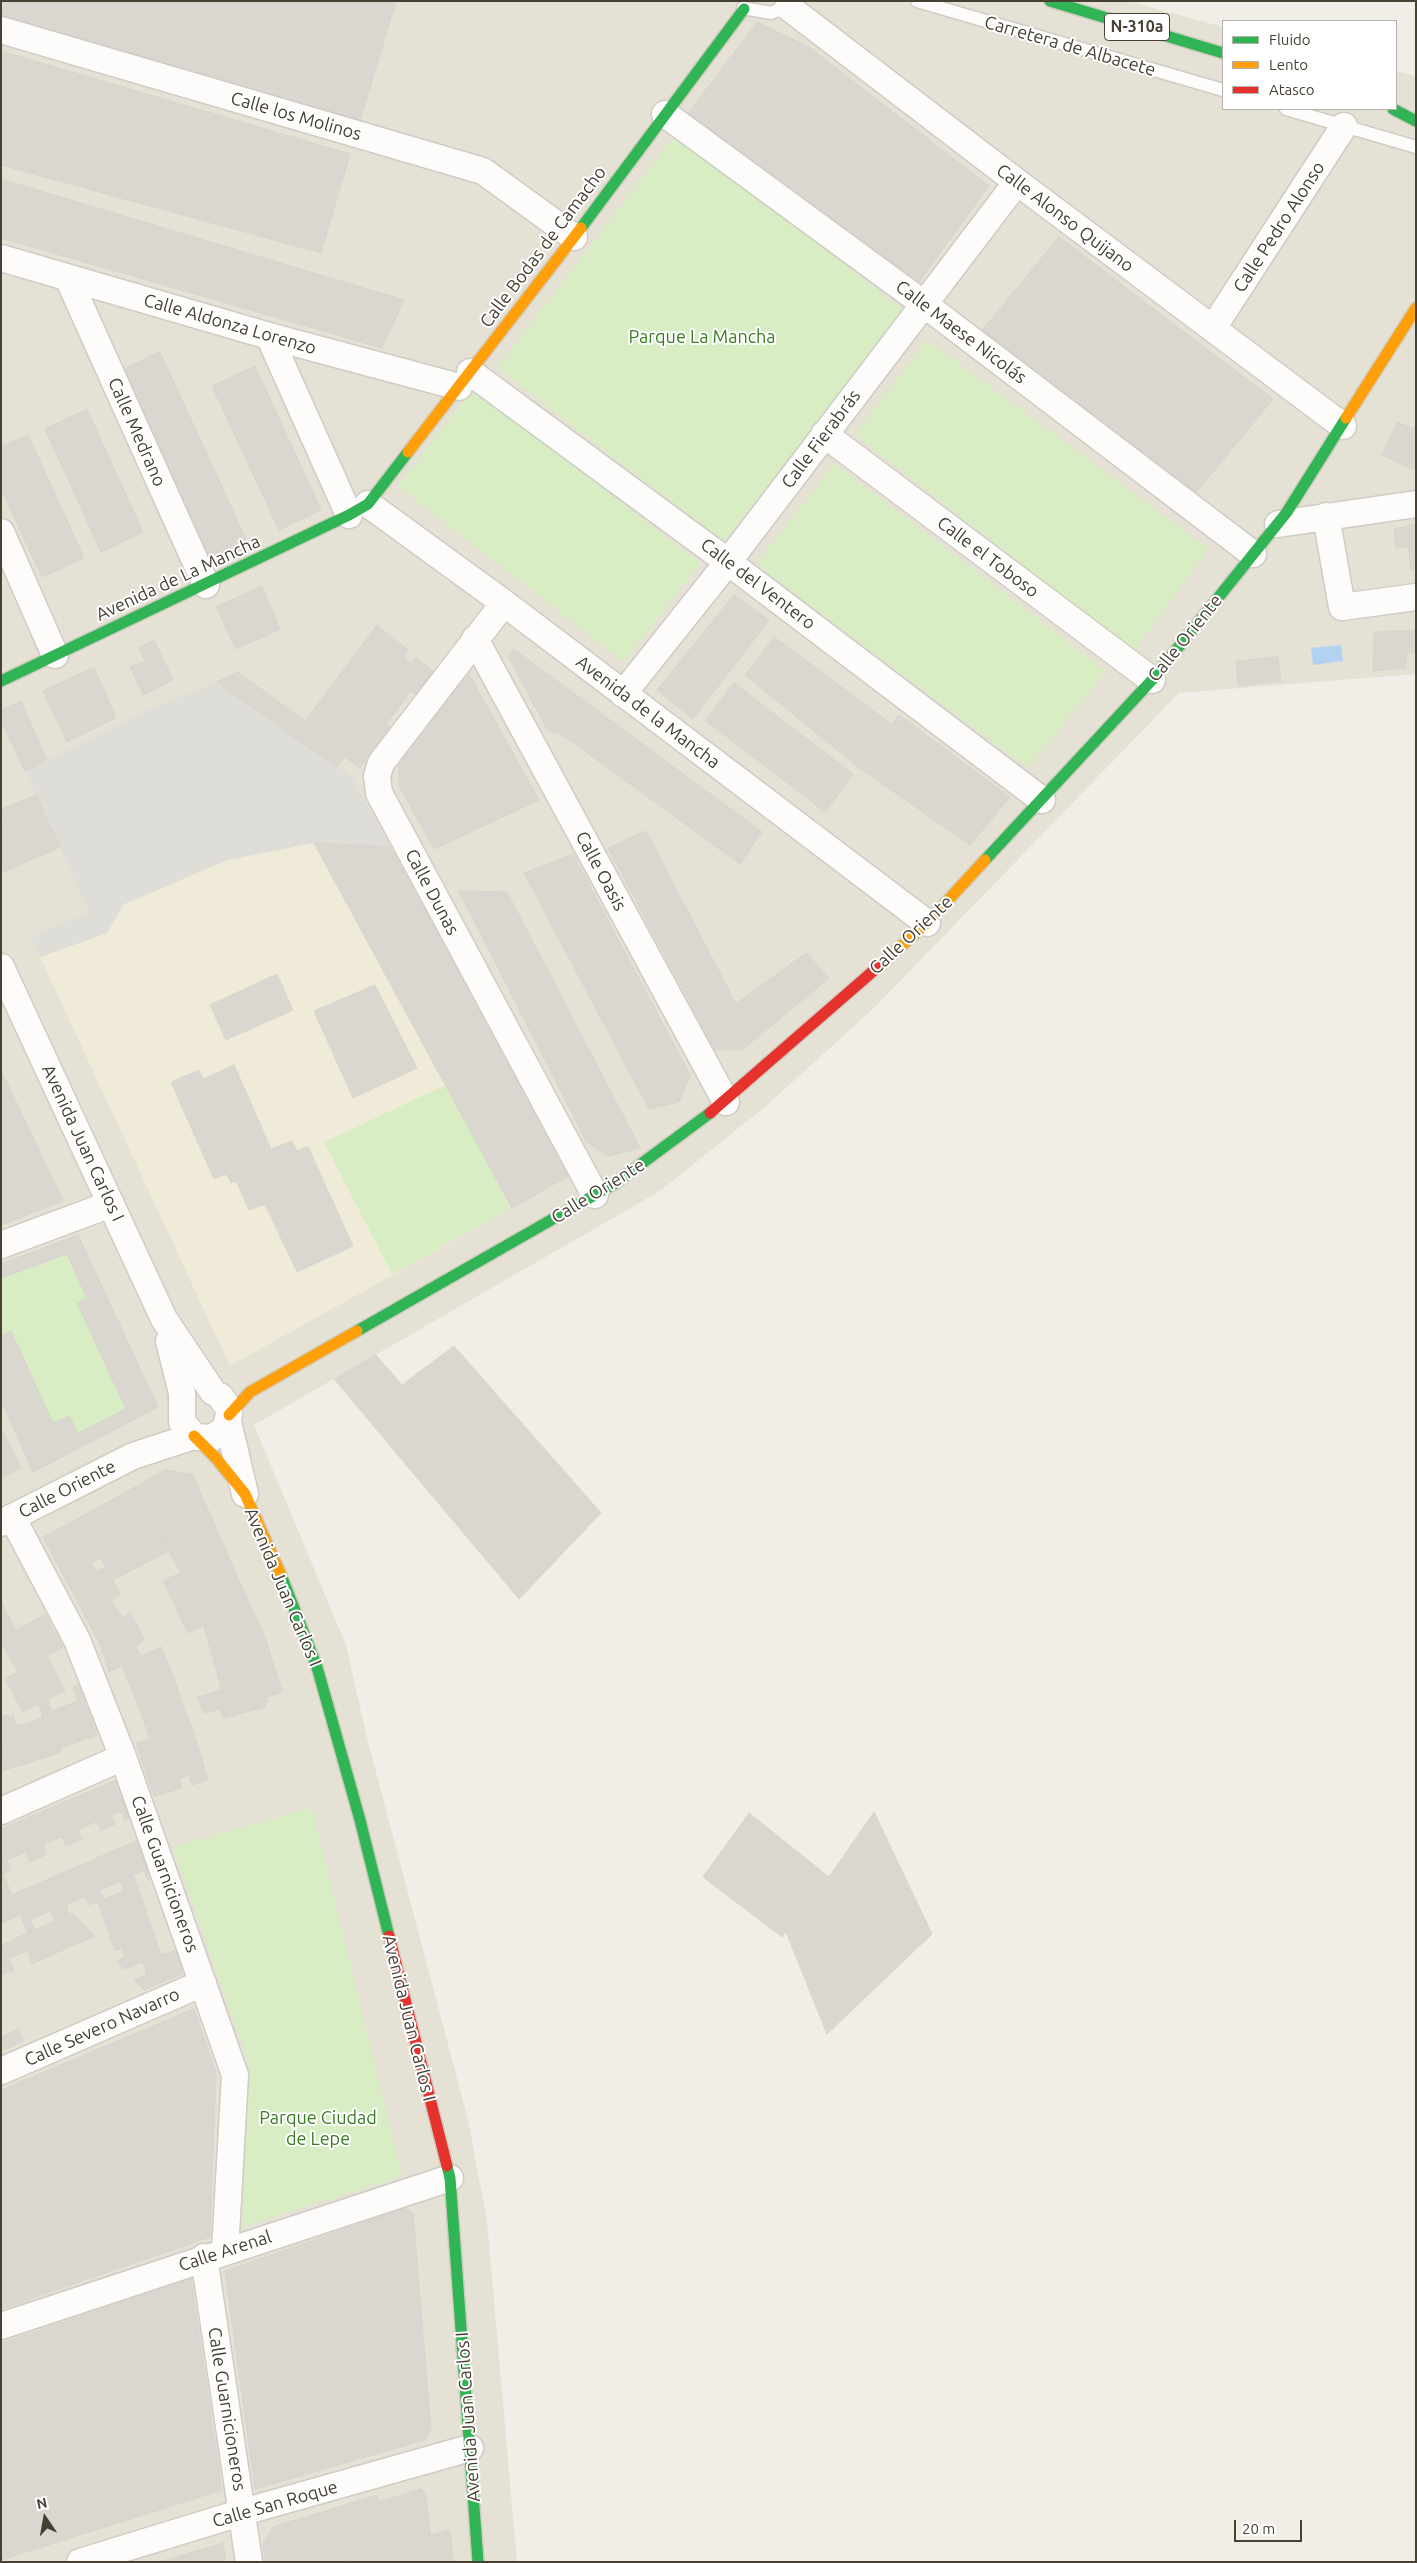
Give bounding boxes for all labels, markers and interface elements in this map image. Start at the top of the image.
street label: Carretera de Albacete [982,11,1158,81]
road number: N-310a [1104,14,1170,41]
legend [1222,20,1397,110]
text: Fluido [1269,31,1311,48]
text: Lento [1269,56,1308,73]
text: Atasco [1269,81,1315,98]
street label: Calle los Molinos [228,87,364,145]
street label: Calle Pedro Alonso [1229,158,1329,296]
street label: Calle Alonso Quijano [992,159,1138,277]
street label: Calle Bodas de Camacho [475,162,611,332]
street label: Calle Maese Nicolás [891,276,1031,388]
street label: Calle Aldonza Lorenzo [141,289,319,359]
park label: Parque La Mancha [628,326,776,348]
street label: Calle Medrano [103,374,171,490]
street label: Calle Fierabrás [777,385,865,493]
street label: Calle el Toboso [933,512,1043,602]
street label: Avenida de La Mancha [92,530,264,626]
street label: Calle del Ventero [696,534,820,634]
street label: Calle Oriente [1143,590,1227,686]
street label: Avenida de la Mancha [572,651,724,773]
street label: Calle Oasis [571,828,631,914]
street label: Calle Dunas [400,845,464,939]
street label: Calle Oriente [865,891,957,979]
street label: Avenida Juan Carlos I [37,1061,129,1225]
street label: Calle Oriente [547,1154,649,1228]
street label: Calle Oriente [15,1455,119,1523]
street label: Avenida Juan Carlos I [240,1504,326,1670]
street label: Calle Guarnicioneros [127,1793,203,1955]
street label: Avenida Juan Carlos I [378,1933,440,2103]
street label: Calle Severo Navarro [21,1983,183,2071]
park label: Parque Ciudad de Lepe [259,2107,377,2150]
street label: Calle Arenal [176,2226,274,2276]
street label: Calle Guarnicioneros [203,2326,251,2492]
street label: Avenida Juan Carlos I [451,2331,485,2503]
street label: Calle San Roque [210,2476,340,2532]
north arrow [20,2493,70,2543]
text: N [35,2494,49,2512]
scale bar [1237,2510,1304,2542]
text: 20 m [1242,2520,1275,2537]

